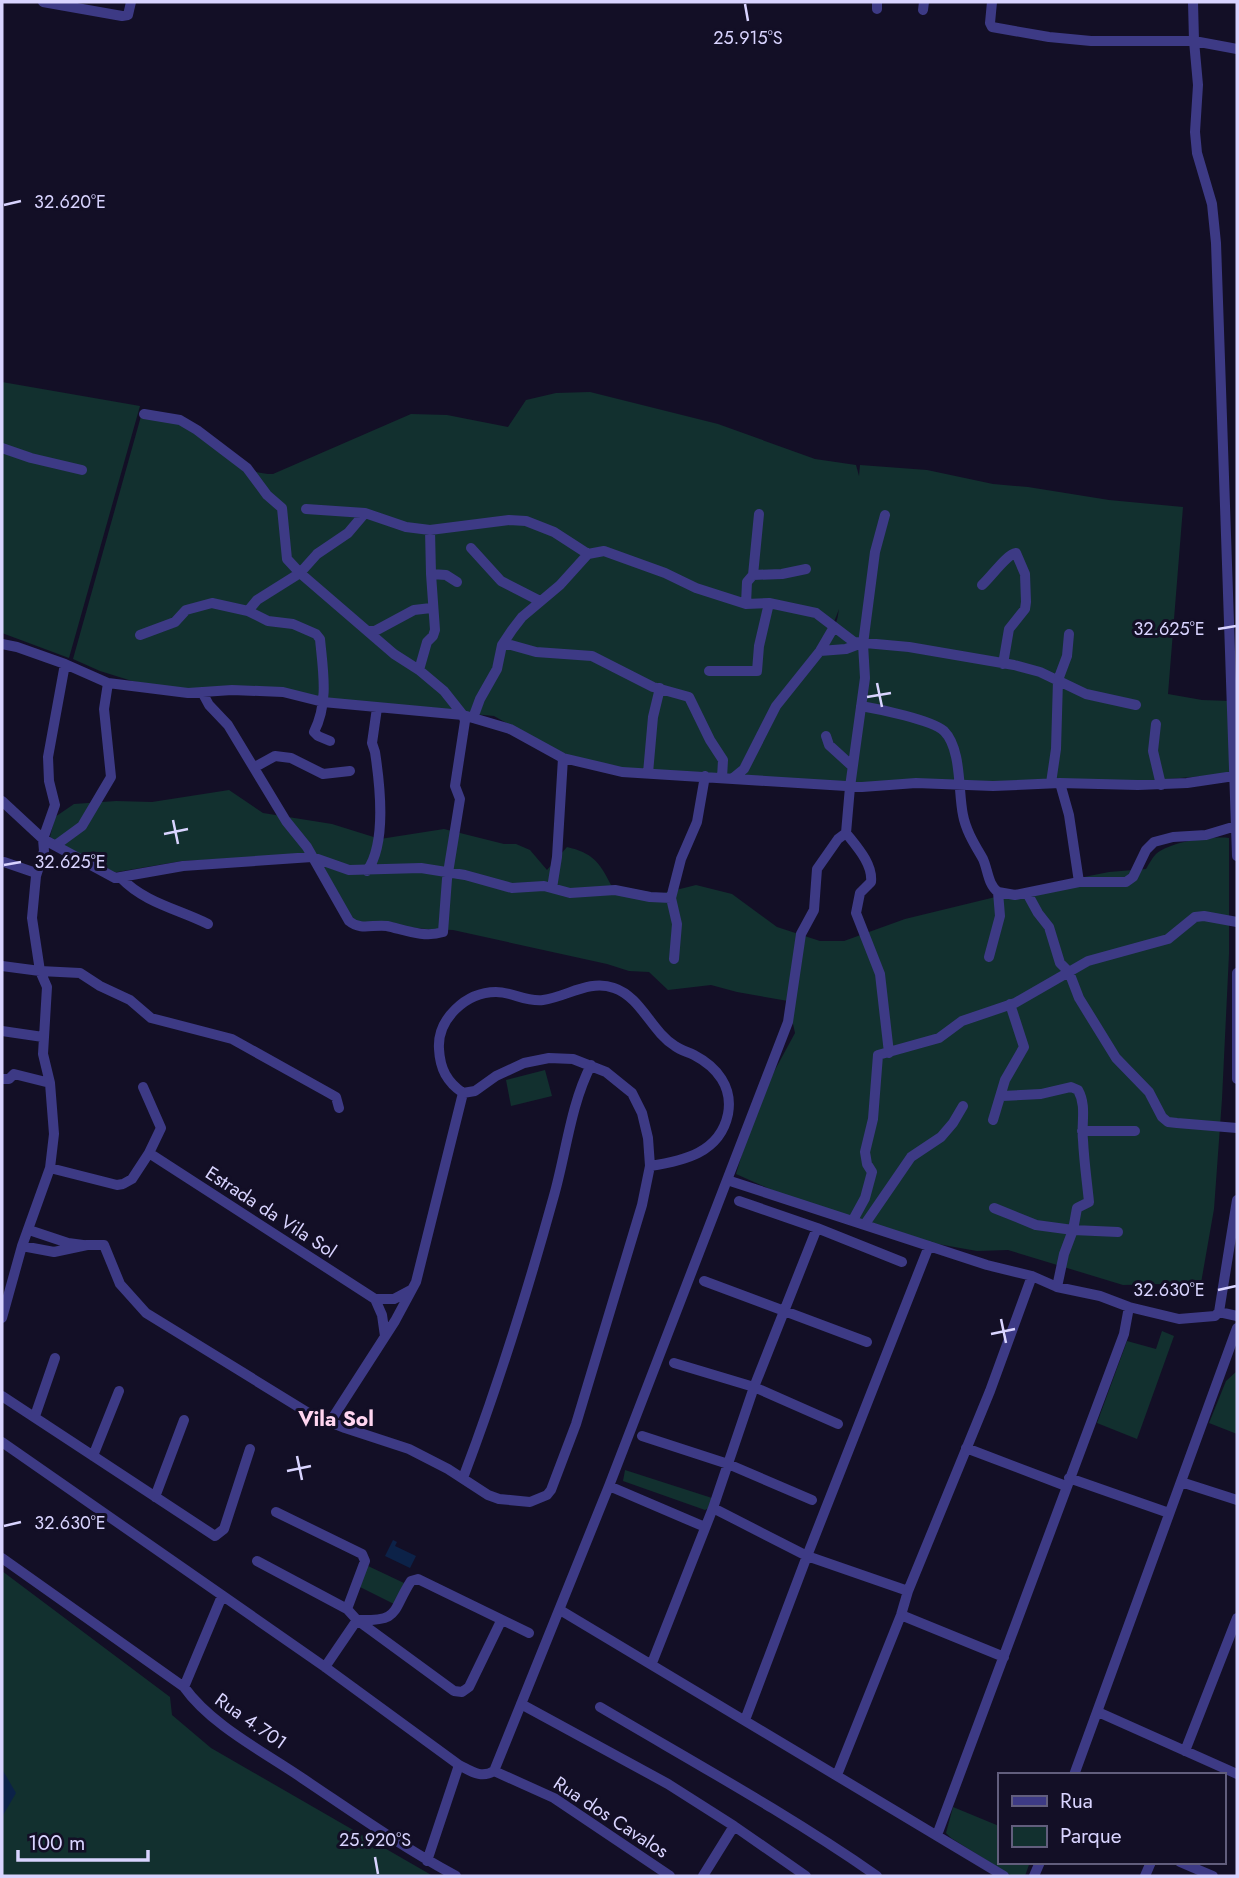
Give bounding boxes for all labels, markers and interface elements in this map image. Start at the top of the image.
text: 25.915°S [713,25,783,51]
text: 32.620°E [34,189,106,215]
text: 32.625°E [1133,616,1205,642]
text: 32.625°E [34,849,106,875]
street label: Estrada da Vila Sol [200,1159,342,1265]
text: 32.630°E [1133,1277,1205,1303]
district label: Vila Sol [297,1404,374,1434]
text: 32.630°E [34,1510,106,1536]
street label: Rua 4.701 [210,1686,292,1756]
street label: Rua dos Cavalos [548,1770,674,1864]
legend [998,1773,1225,1864]
text: Rua [1060,1786,1093,1816]
scale bar [18,1818,147,1862]
text: Parque [1060,1821,1122,1851]
text: 25.920°S [339,1827,411,1853]
text: 100 m [28,1828,85,1858]

